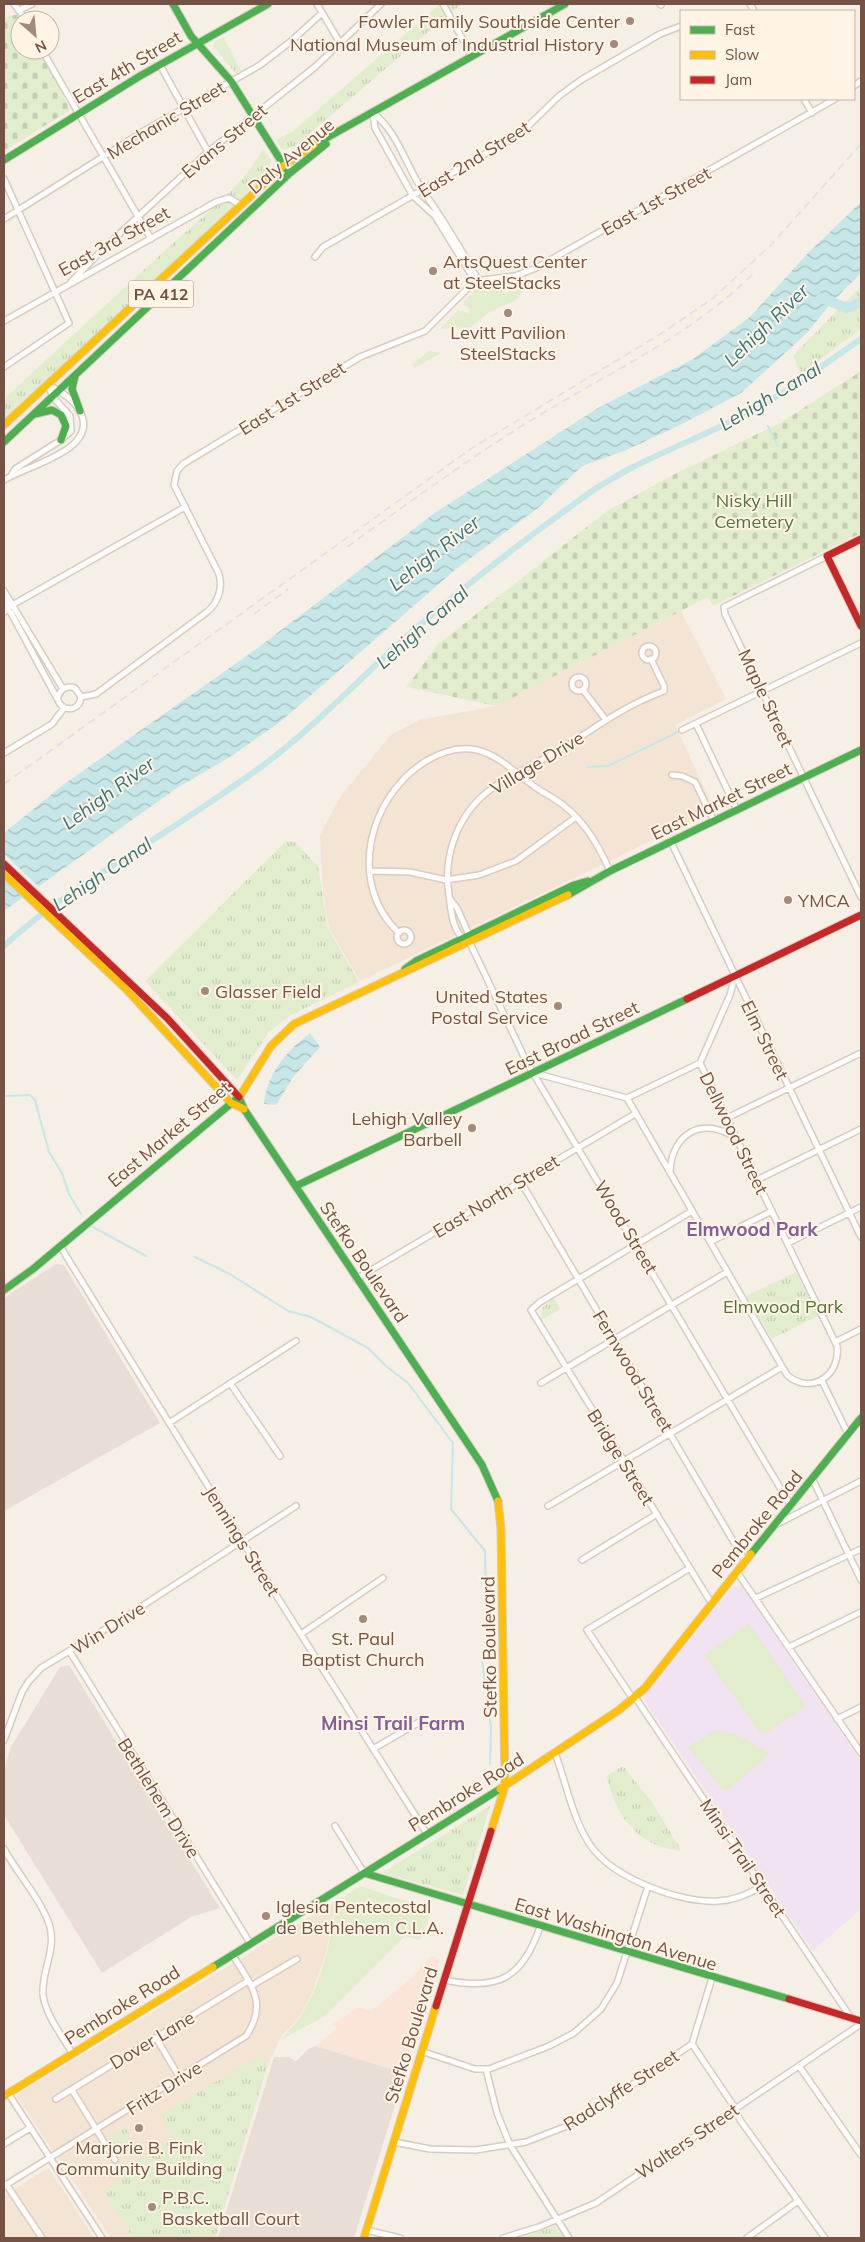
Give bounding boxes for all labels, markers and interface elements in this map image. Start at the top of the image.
north arrow [10,10,60,60]
place label: Fowler Family Southside Center [358,10,620,33]
legend [680,10,855,100]
marker: Fowler Family Southside Center [624,15,636,27]
text: Fast [725,20,755,39]
street label: East 4th Street [68,25,186,109]
place label: National Museum of Industrial History [290,33,604,56]
text: N [32,36,50,57]
marker: National Museum of Industrial History [608,38,620,50]
text: Slow [725,45,759,64]
text: Jam [725,70,752,89]
street label: Mechanic Street [103,76,229,164]
street label: Evans Street [177,99,271,183]
street label: Daly Avenue [243,113,339,199]
street label: East 2nd Street [414,115,534,203]
street label: East 1st Street [597,161,715,241]
street label: East 3rd Street [54,201,174,281]
place label: ArtsQuest Center at SteelStacks [443,250,587,294]
marker: ArtsQuest Center at SteelStacks [427,265,439,277]
water label: Lehigh River [719,278,814,371]
road number: PA 412 [128,280,194,308]
marker: Levitt Pavilion SteelStacks [502,307,514,319]
place label: Levitt Pavilion SteelStacks [450,321,566,365]
street label: East 1st Street [234,356,350,440]
water label: Lehigh Canal [715,356,826,436]
park label: Nisky Hill Cemetery [714,489,794,533]
water label: Lehigh River [384,509,485,596]
water label: Lehigh Canal [371,580,474,674]
street label: Maple Street [733,645,799,751]
street label: Village Drive [486,726,588,800]
water label: Lehigh River [57,751,160,835]
street label: East Market Street [647,757,795,845]
water label: Lehigh Canal [48,832,157,916]
place label: YMCA [797,889,850,912]
marker: YMCA [782,894,794,906]
place label: Glasser Field [215,980,321,1003]
marker: Glasser Field [199,985,211,997]
place label: United States Postal Service [431,985,548,1029]
street label: East Broad Street [501,996,643,1080]
street label: Elm Street [736,997,794,1083]
marker: United States Postal Service [552,1000,564,1012]
street label: Dellwood Street [694,1068,774,1198]
street label: East Market Street [103,1076,235,1192]
place label: Lehigh Valley Barbell [351,1107,462,1151]
marker: Lehigh Valley Barbell [466,1122,478,1134]
street label: East North Street [429,1149,563,1243]
street label: Wood Street [589,1176,663,1278]
street label: Stefko Boulevard [315,1197,413,1327]
district label: Elmwood Park [686,1217,818,1241]
park label: Elmwood Park [723,1295,844,1318]
street label: Fernwood Street [588,1306,678,1436]
street label: Bridge Street [582,1405,660,1509]
street label: Pembroke Road [707,1465,807,1583]
street label: Jennings Street [199,1482,285,1600]
street label: Stefko Boulevard [476,1576,502,1718]
street label: Win Drive [67,1596,149,1660]
marker: St. Paul Baptist Church [357,1613,369,1625]
place label: St. Paul Baptist Church [301,1627,425,1671]
district label: Minsi Trail Farm [321,1711,465,1735]
street label: Bethlehem Drive [113,1734,205,1862]
street label: Pembroke Road [404,1747,528,1837]
street label: Minsi Trail Street [695,1794,791,1922]
street label: East Washington Avenue [512,1892,720,1976]
place label: Iglesia Pentecostal de Bethlehem C.L.A. [276,1895,444,1939]
marker: Iglesia Pentecostal de Bethlehem C.L.A. [260,1910,272,1922]
street label: Pembroke Road [60,1960,184,2050]
street label: Stefko Boulevard [379,1964,443,2106]
street label: Dover Lane [105,2006,199,2074]
street label: Radclyffe Street [559,2044,683,2136]
street label: Fritz Drive [122,2056,206,2120]
street label: Walters Street [631,2098,743,2184]
marker: Marjorie B. Fink Community Building [133,2122,145,2134]
place label: Marjorie B. Fink Community Building [55,2136,223,2180]
place label: P.B.C. Basketball Court [162,2186,300,2230]
marker: P.B.C. Basketball Court [146,2201,158,2213]

